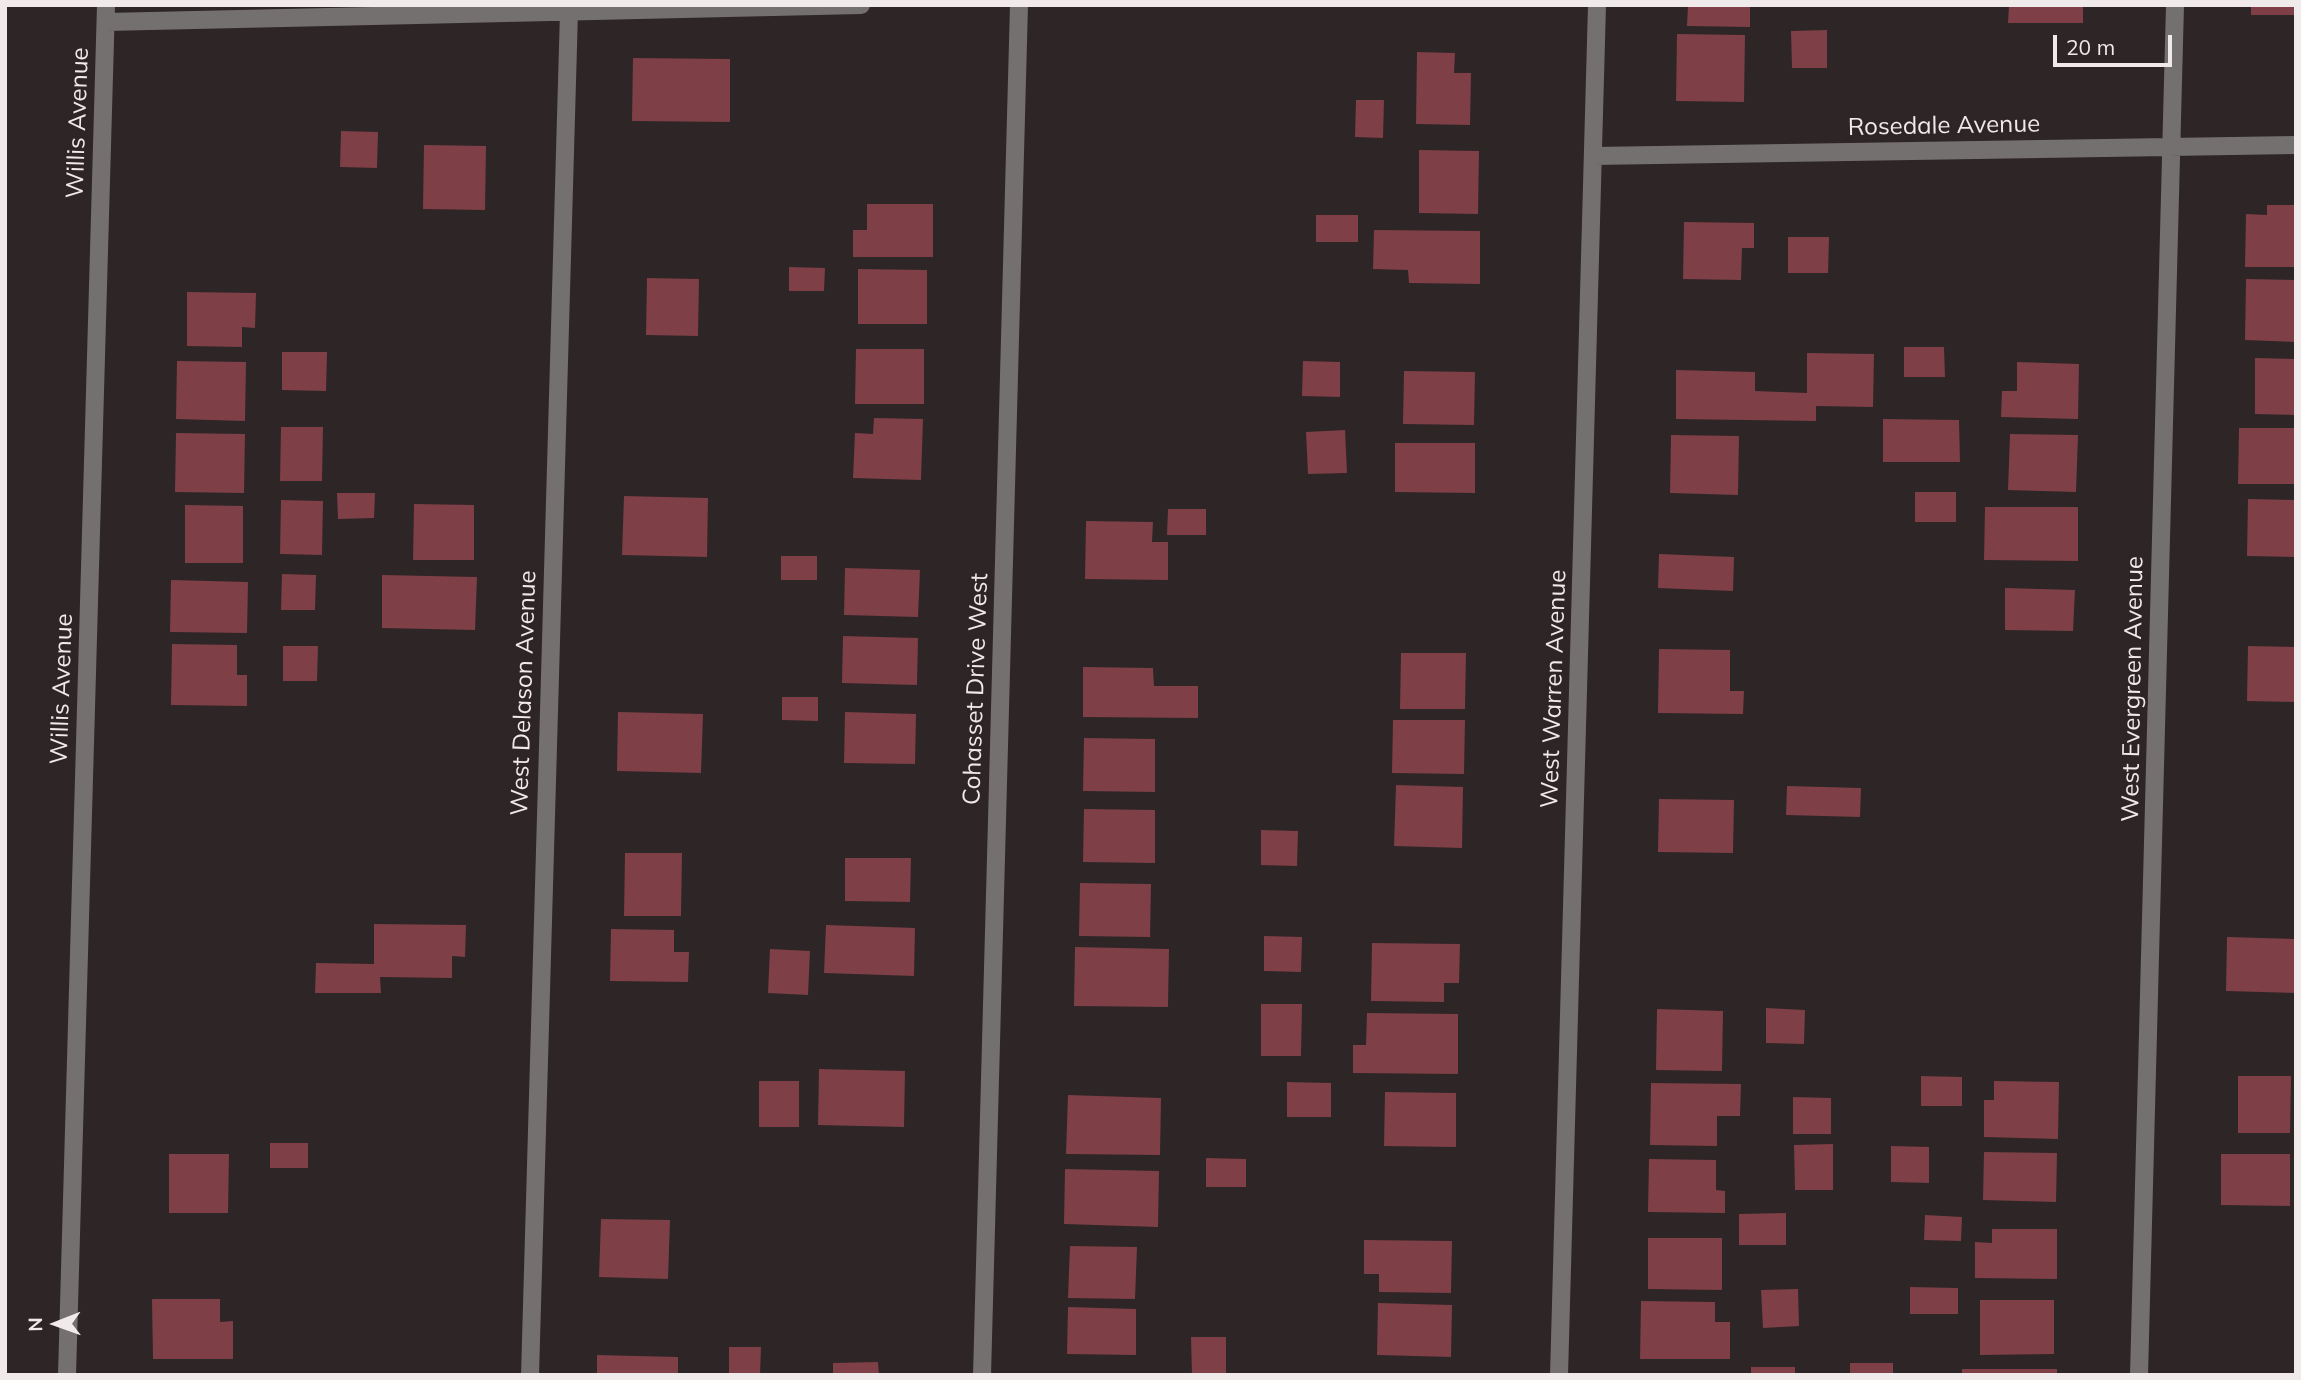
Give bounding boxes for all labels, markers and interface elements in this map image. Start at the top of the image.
scale bar [2056,21,2175,65]
text: 20 m [2066,34,2115,60]
street label: Willis Avenue [61,47,95,199]
street label: Rosedale Avenue [1848,110,2040,142]
street label: West Evergreen Avenue [2116,556,2150,822]
street label: West Warren Avenue [1535,569,1573,809]
street label: West Delason Avenue [505,570,543,816]
street label: Cohasset Drive West [958,573,994,805]
street label: Willis Avenue [45,613,79,765]
north arrow [21,1289,91,1359]
text: N [23,1317,47,1332]

